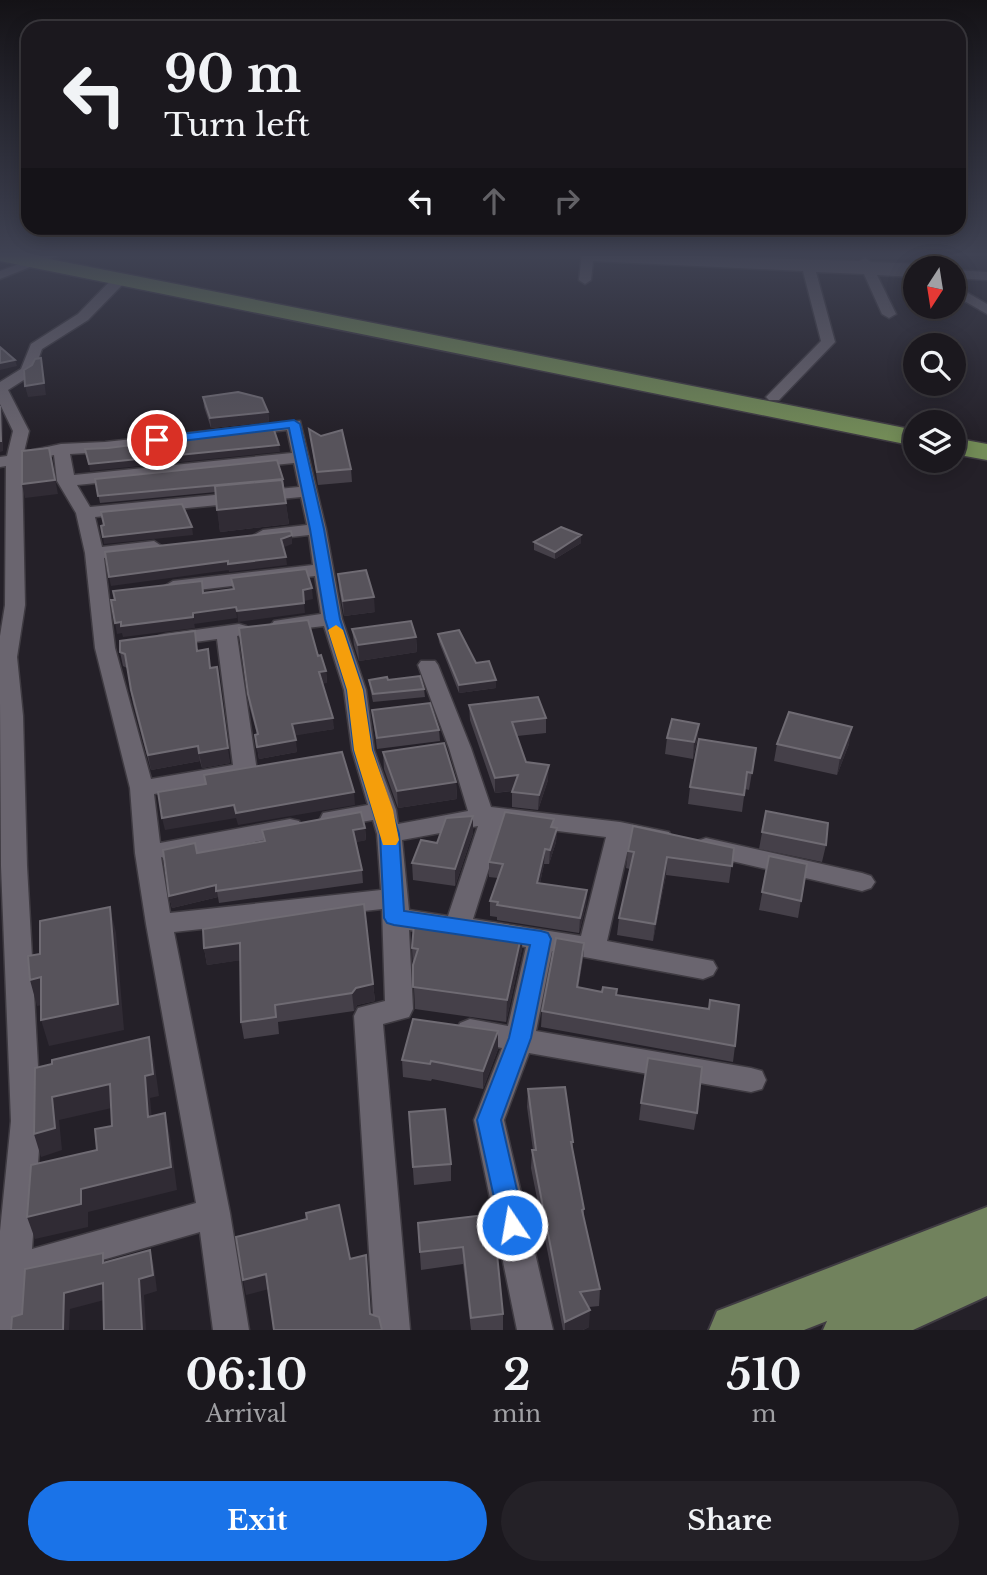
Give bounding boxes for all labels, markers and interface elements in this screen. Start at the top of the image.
text: 90 m [164,44,301,105]
icon: left [49,49,140,140]
text: Turn left [164,105,310,145]
icon: left [402,182,440,220]
icon: ahead [475,182,513,220]
icon: right [548,182,586,220]
north arrow [903,256,966,318]
map controls [903,256,966,473]
button: search [903,333,966,396]
pin [127,410,187,470]
button: layers [903,410,966,473]
icon: arrive [138,421,176,459]
position arrow [475,1188,549,1262]
text: 06:10 [185,1349,307,1401]
text: 2 [503,1349,531,1401]
text: 510 [727,1349,802,1401]
text: Arrival [206,1400,287,1428]
text: min [493,1400,541,1428]
text: m [752,1400,776,1428]
button: Exit [28,1481,487,1561]
button: Share [501,1481,959,1561]

